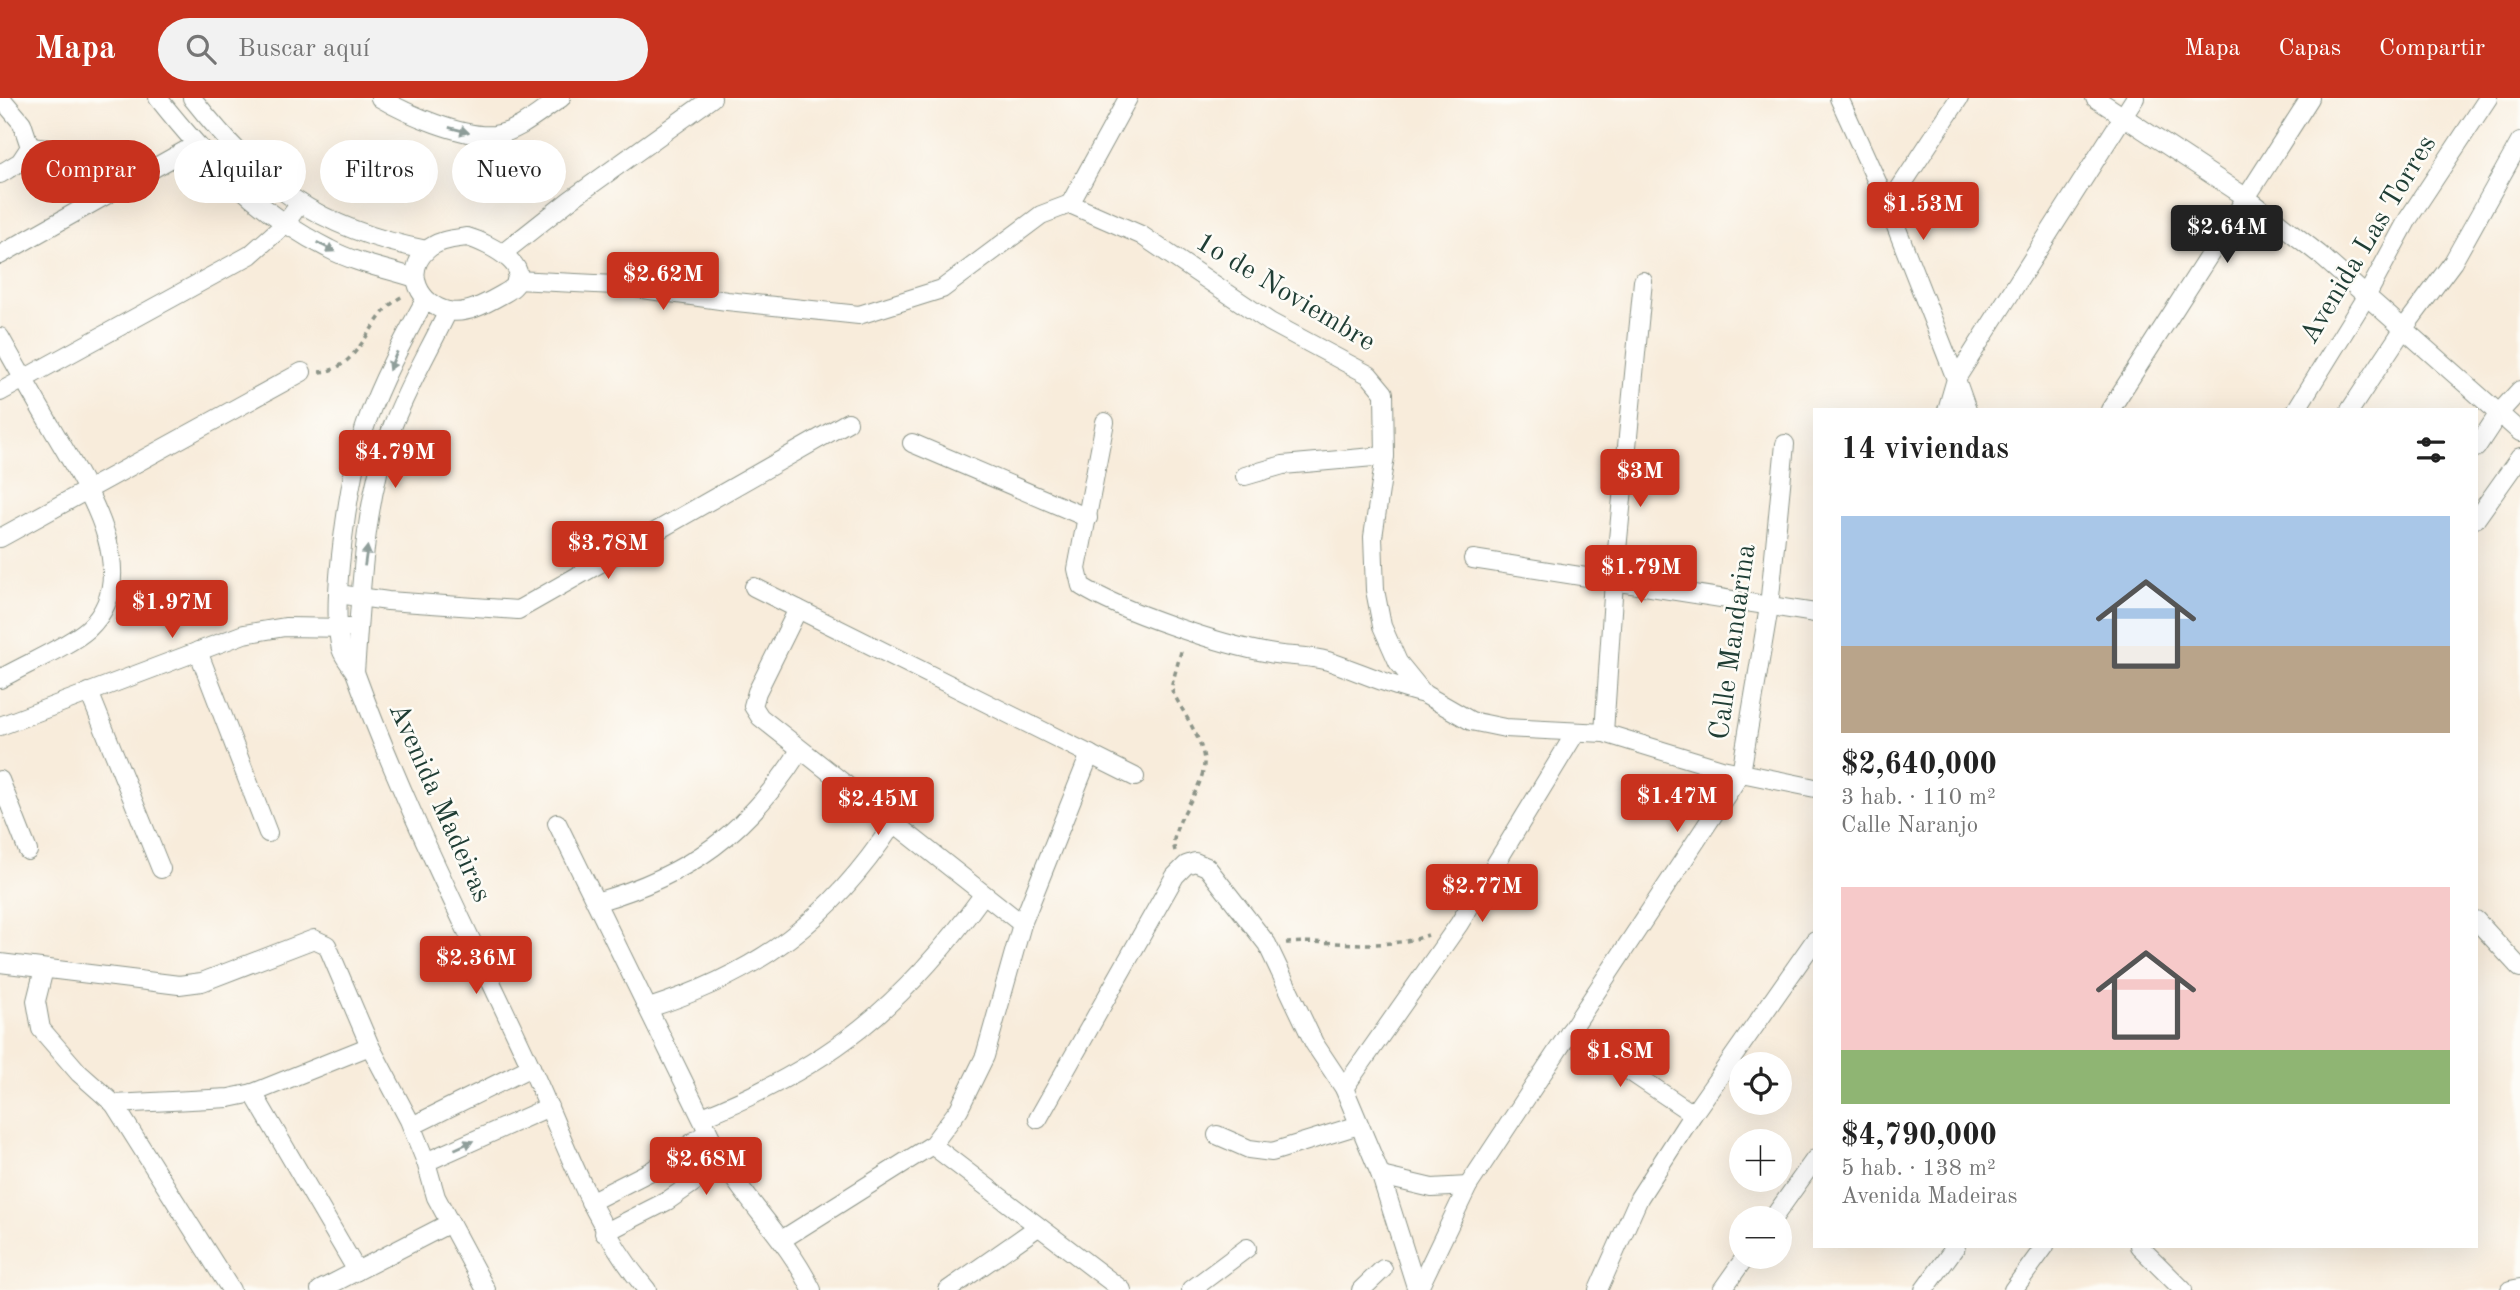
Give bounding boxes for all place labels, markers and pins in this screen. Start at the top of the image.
pin: $1.53M [1866,183,1980,242]
pin: $2.64M [2170,206,2284,265]
pin: $2.62M [606,252,720,312]
pin: $4.79M [338,430,452,490]
pin: $3M [1606,450,1674,509]
pin: $3.78M [551,522,665,581]
pin: $1.79M [1584,546,1698,605]
pin: $1.97M [115,580,229,640]
pin: $1.47M [1620,774,1734,834]
pin: $2.45M [821,778,935,837]
pin: $2.77M [1425,864,1539,924]
pin: $2.36M [419,936,533,996]
pin: $1.8M [1571,1030,1669,1089]
pin: $2.68M [649,1138,763,1197]

